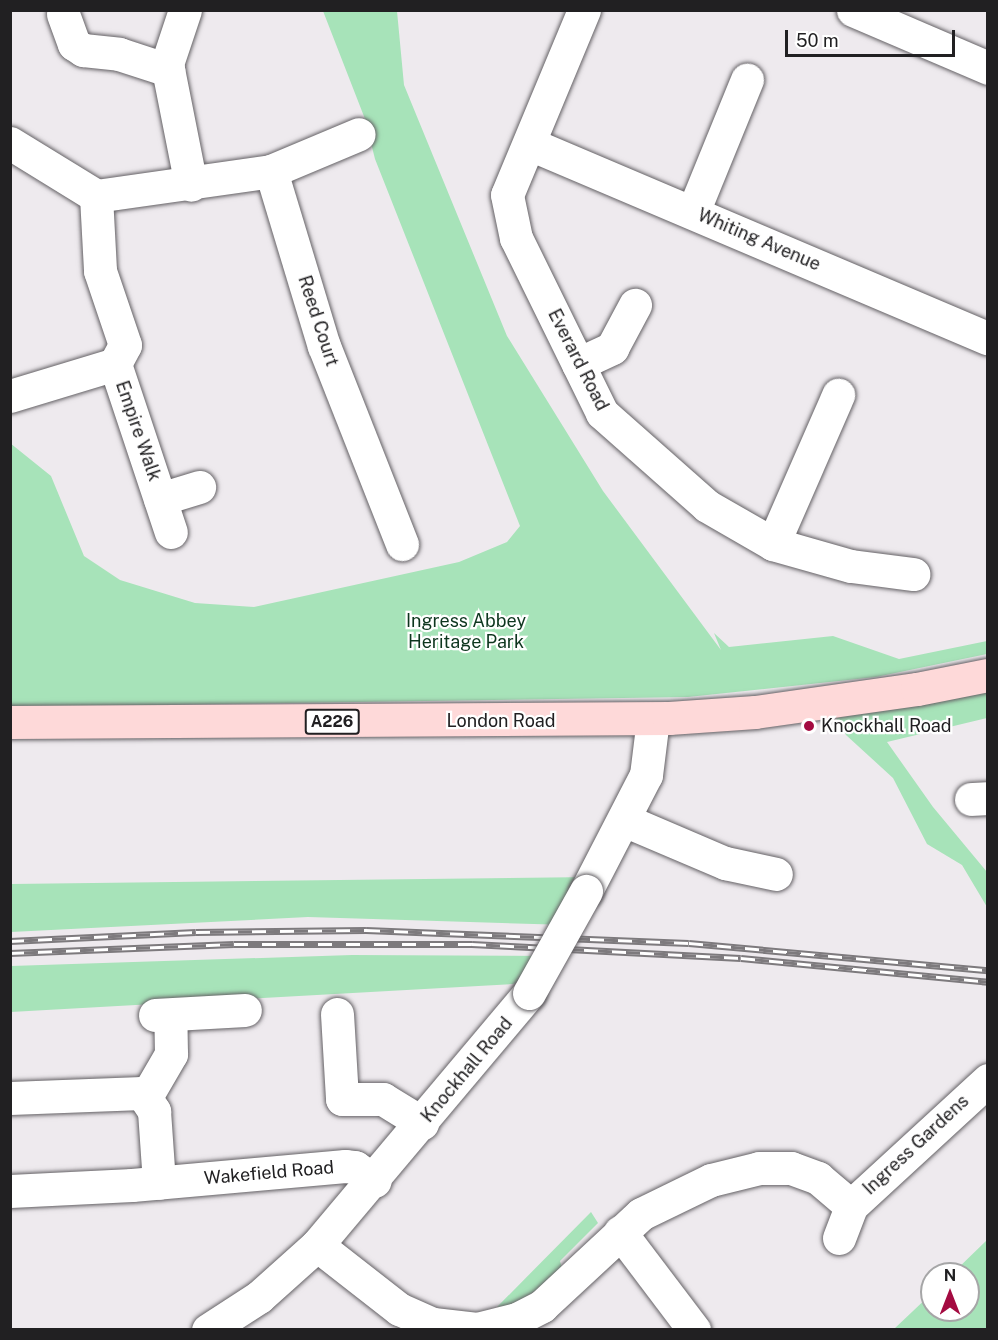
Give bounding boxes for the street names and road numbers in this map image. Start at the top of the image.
street label: Whiting Avenue [694,204,824,276]
street label: Reed Court [293,273,343,369]
street label: Everard Road [543,306,613,414]
street label: Empire Walk [111,378,165,484]
road number: A226 [304,709,360,735]
street label: London Road [447,710,555,732]
street label: Knockhall Road [417,1013,517,1127]
street label: Ingress Gardens [859,1091,973,1199]
street label: Wakefield Road [203,1157,335,1189]

